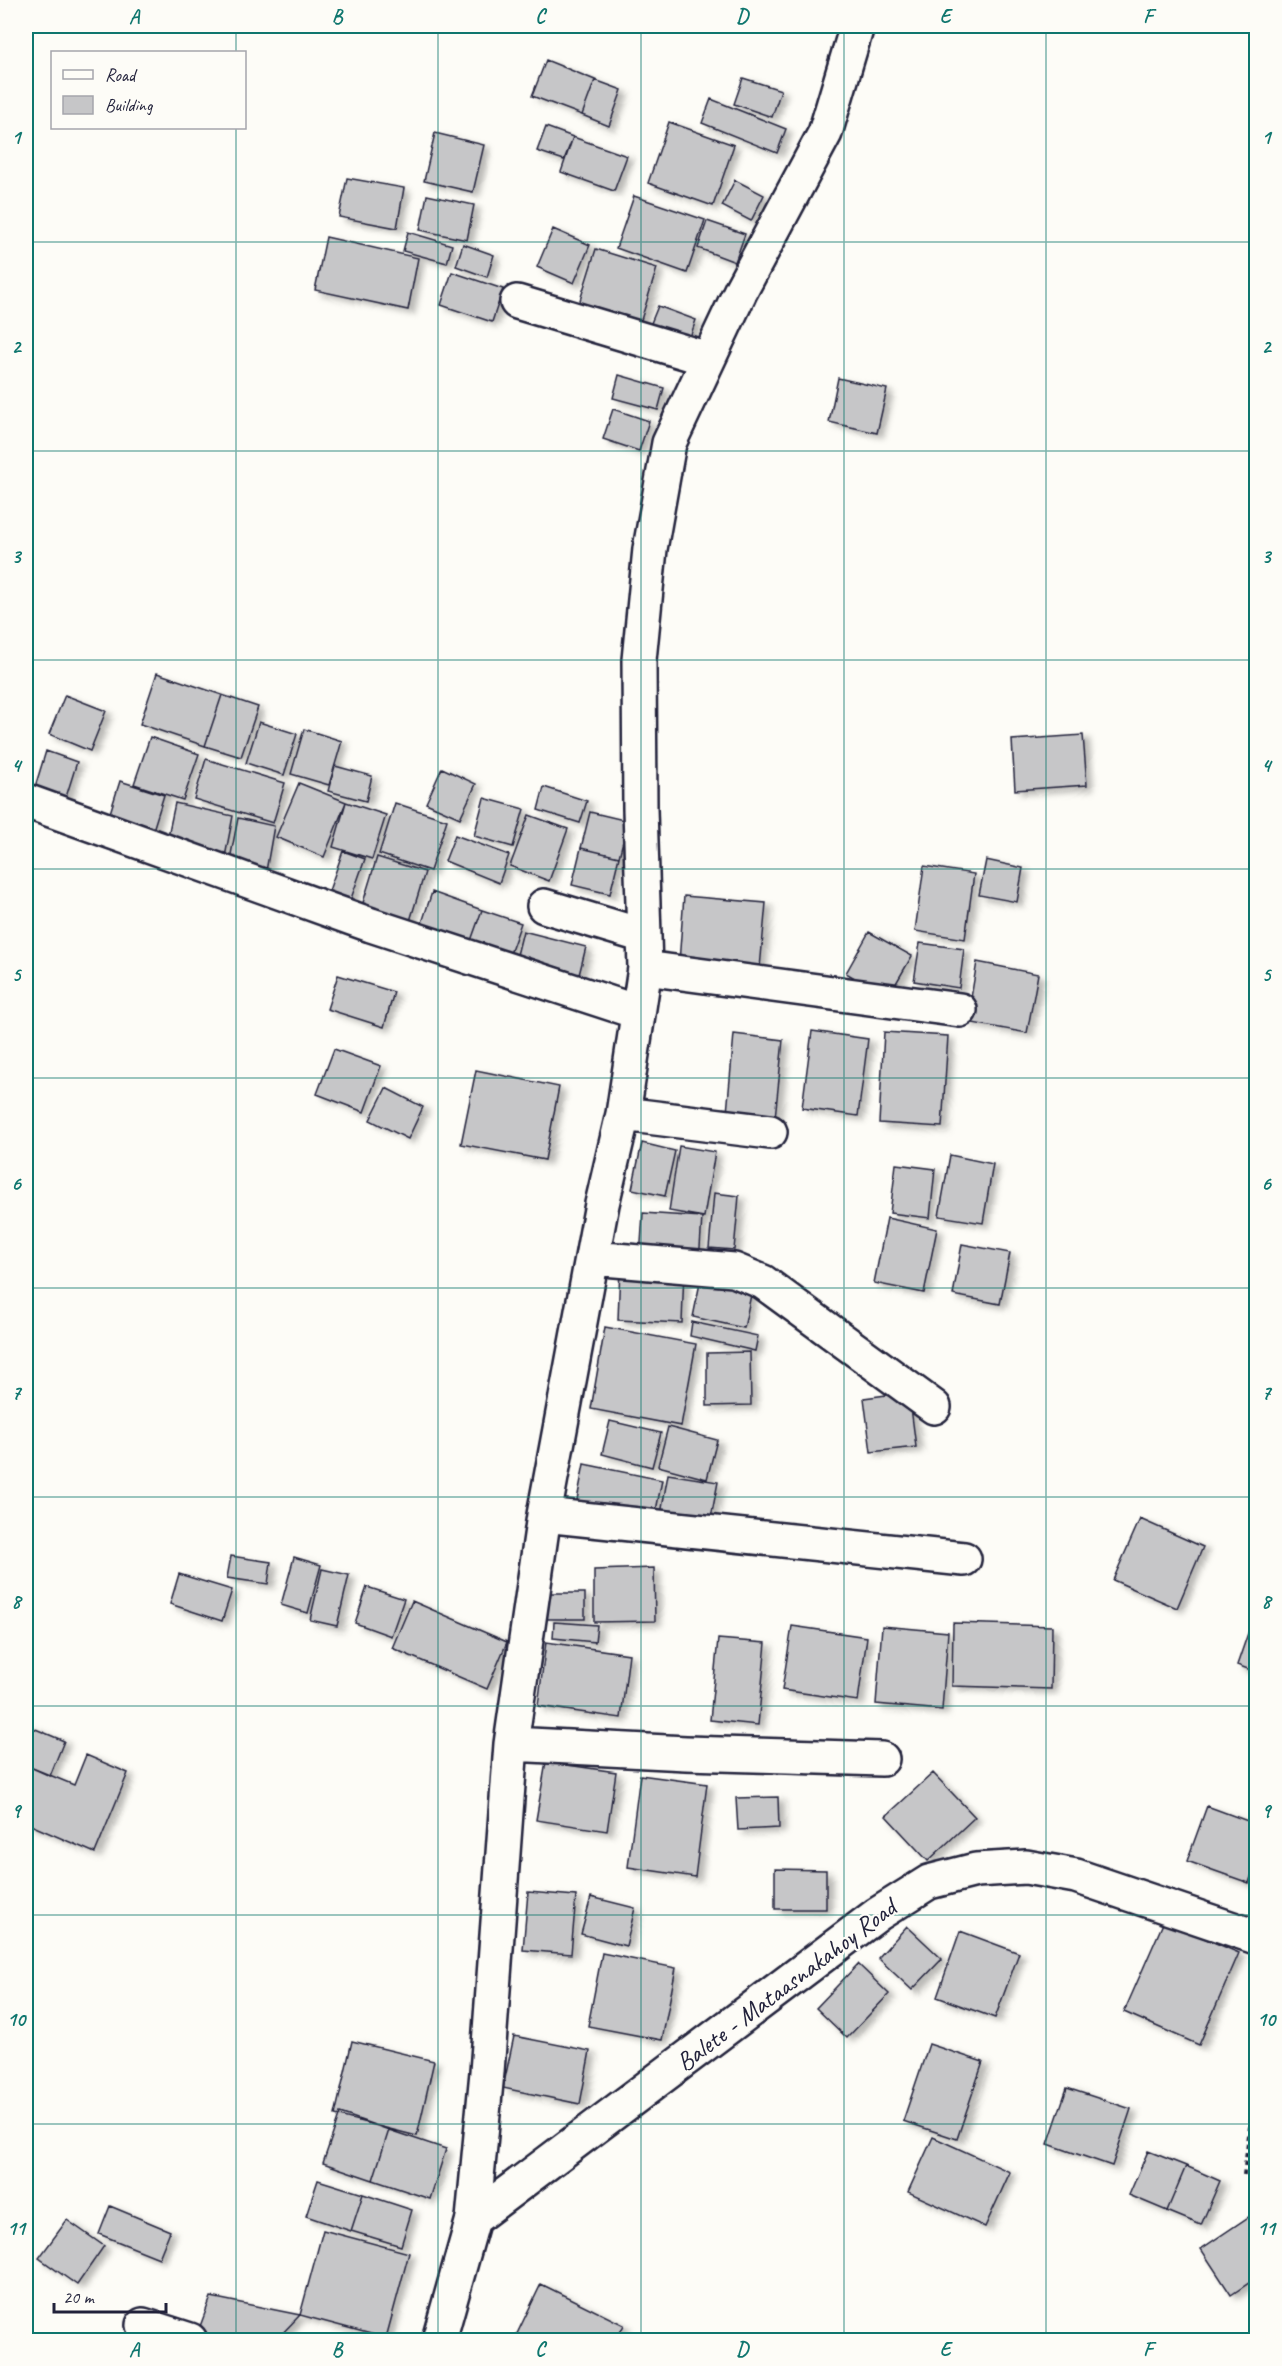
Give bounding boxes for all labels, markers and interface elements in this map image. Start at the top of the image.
text: A [129,4,141,29]
text: B [332,4,344,29]
text: C [535,4,547,29]
text: D [736,4,750,29]
text: E [940,4,954,29]
text: F [1143,4,1157,29]
legend [51,51,246,129]
text: Road [105,64,138,86]
text: Building [105,94,154,116]
text: 1 [12,125,23,150]
text: 1 [1262,125,1273,150]
text: 2 [12,334,23,359]
text: 2 [1262,334,1273,359]
text: 3 [12,544,23,569]
text: 3 [1262,544,1273,569]
text: 4 [12,753,24,778]
text: 4 [1262,753,1274,778]
text: 5 [12,962,23,987]
text: 5 [1262,962,1273,987]
text: 6 [11,1171,22,1196]
text: 6 [1261,1171,1272,1196]
text: 7 [12,1380,23,1405]
text: 7 [1262,1380,1273,1405]
text: 8 [12,1589,24,1614]
text: 8 [1262,1589,1274,1614]
text: 9 [12,1798,23,1823]
text: 9 [1262,1798,1273,1823]
street label: Balete - Mataasnakahoy Road [669,1889,906,2079]
text: 10 [7,2007,27,2032]
text: 10 [1257,2007,1277,2032]
text: 11 [7,2216,27,2241]
text: 11 [1257,2216,1277,2241]
scale bar [54,2276,166,2314]
text: 20 m [63,2286,96,2308]
text: A [129,2337,141,2362]
text: B [332,2337,344,2362]
text: C [535,2337,547,2362]
text: D [736,2337,750,2362]
text: E [940,2337,954,2362]
text: F [1143,2337,1157,2362]

